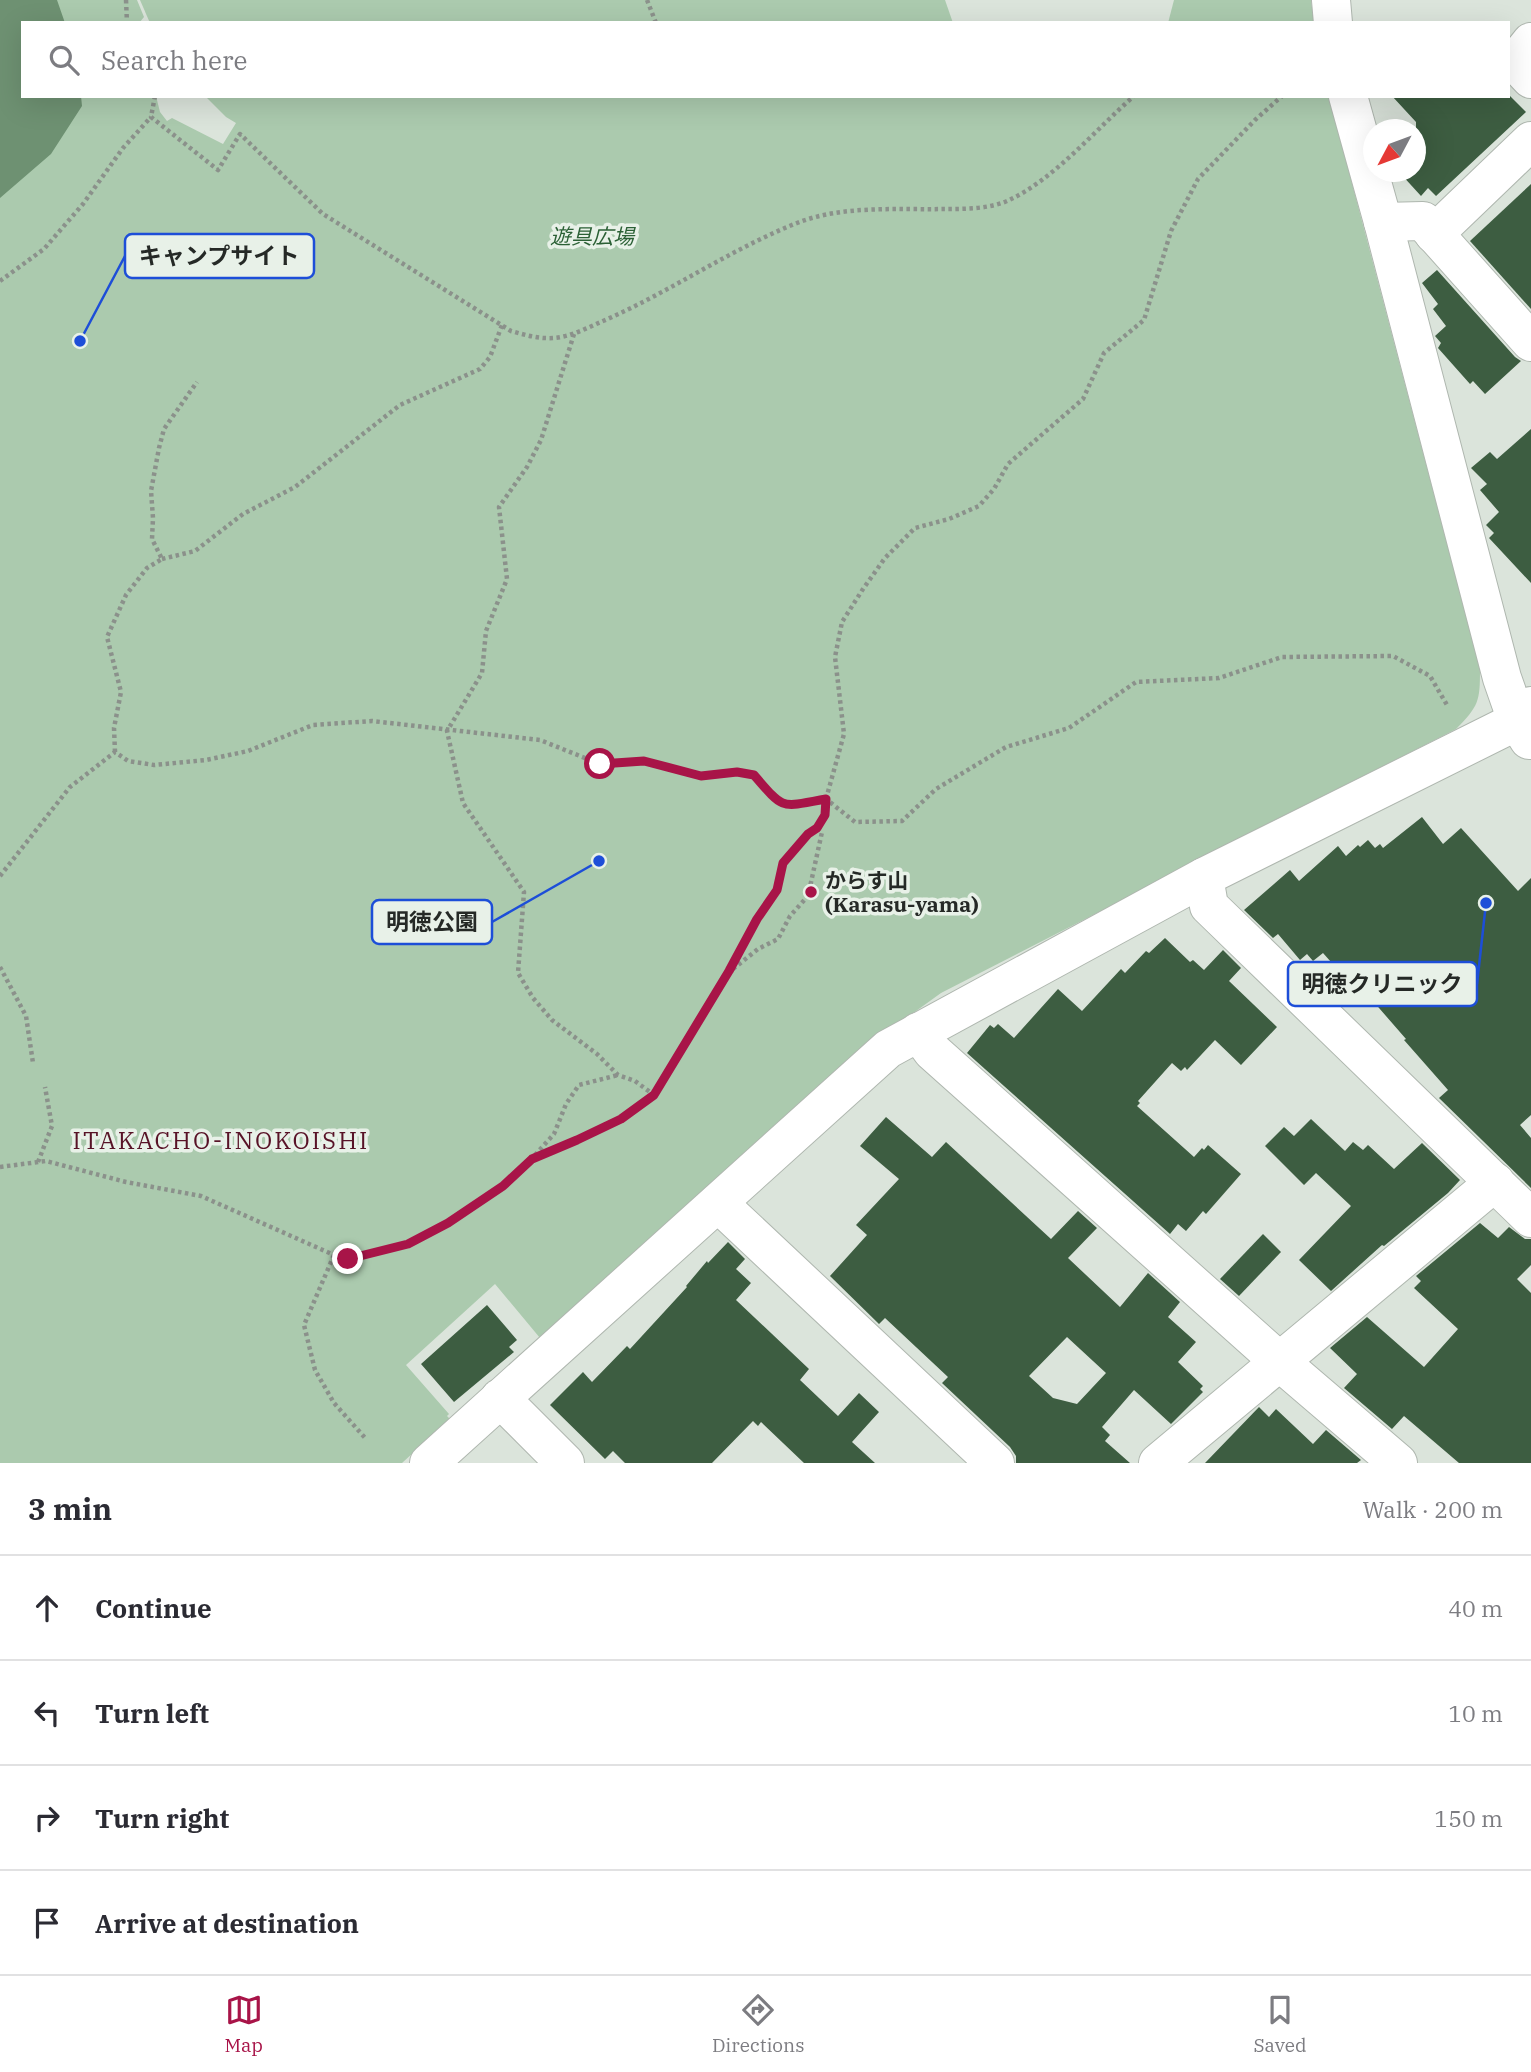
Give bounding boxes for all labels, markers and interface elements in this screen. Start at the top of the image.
search box [21,21,1510,98]
icon: search [45,41,83,79]
text: Search here [101,43,247,77]
north arrow [1363,119,1426,182]
park label: 遊具広場 [550,222,636,250]
callout: キャンプサイト [125,234,314,278]
text: キャンプサイト [139,240,299,270]
route start [584,748,615,779]
place label: からす山 (Karasu-yama) [825,866,979,918]
marker: からす山 (Karasu-yama) [803,884,819,900]
callout: 明徳公園 [372,900,492,944]
text: 明徳公園 [386,906,478,936]
callout: 明徳クリニック [1288,962,1477,1006]
text: 明徳クリニック [1302,968,1463,998]
district label: ITAKACHO-INOKOISHI [73,1124,369,1156]
route end [332,1243,363,1274]
text: 3 min [28,1489,112,1528]
text: Walk · 200 m [1362,1494,1503,1524]
icon: ahead [28,1589,66,1627]
text: Continue [95,1591,212,1625]
text: 40 m [1448,1593,1503,1623]
icon: left [28,1694,66,1732]
text: Turn left [95,1696,209,1730]
text: 10 m [1448,1698,1503,1728]
icon: right [28,1799,66,1837]
text: Turn right [95,1801,229,1835]
text: 150 m [1434,1803,1503,1833]
icon: arrive [28,1904,66,1942]
text: Arrive at destination [95,1906,359,1940]
tab: Map [224,1991,263,2057]
tab: Directions [712,1991,805,2057]
tab: Saved [1253,1991,1307,2057]

